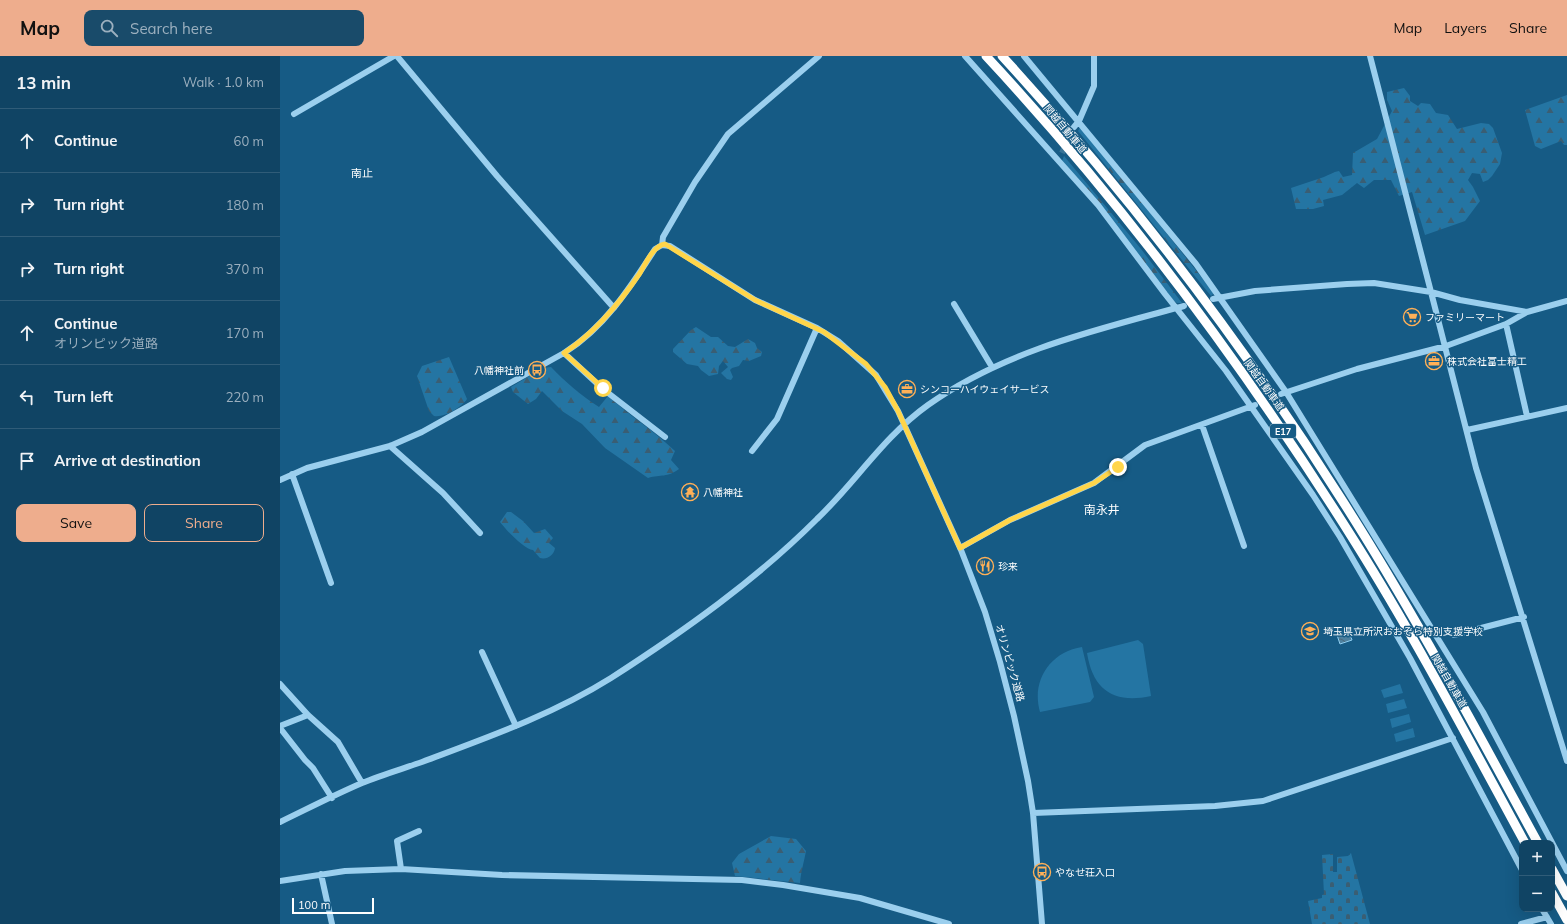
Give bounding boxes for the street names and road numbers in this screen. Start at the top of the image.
street label: 関越自動車道 [1041,102,1089,156]
street label: 関越自動車道 [1241,357,1287,413]
road number: E17 [1270,424,1296,438]
street label: オリンピック道路 [993,623,1027,703]
street label: 関越自動車道 [1428,652,1470,710]

